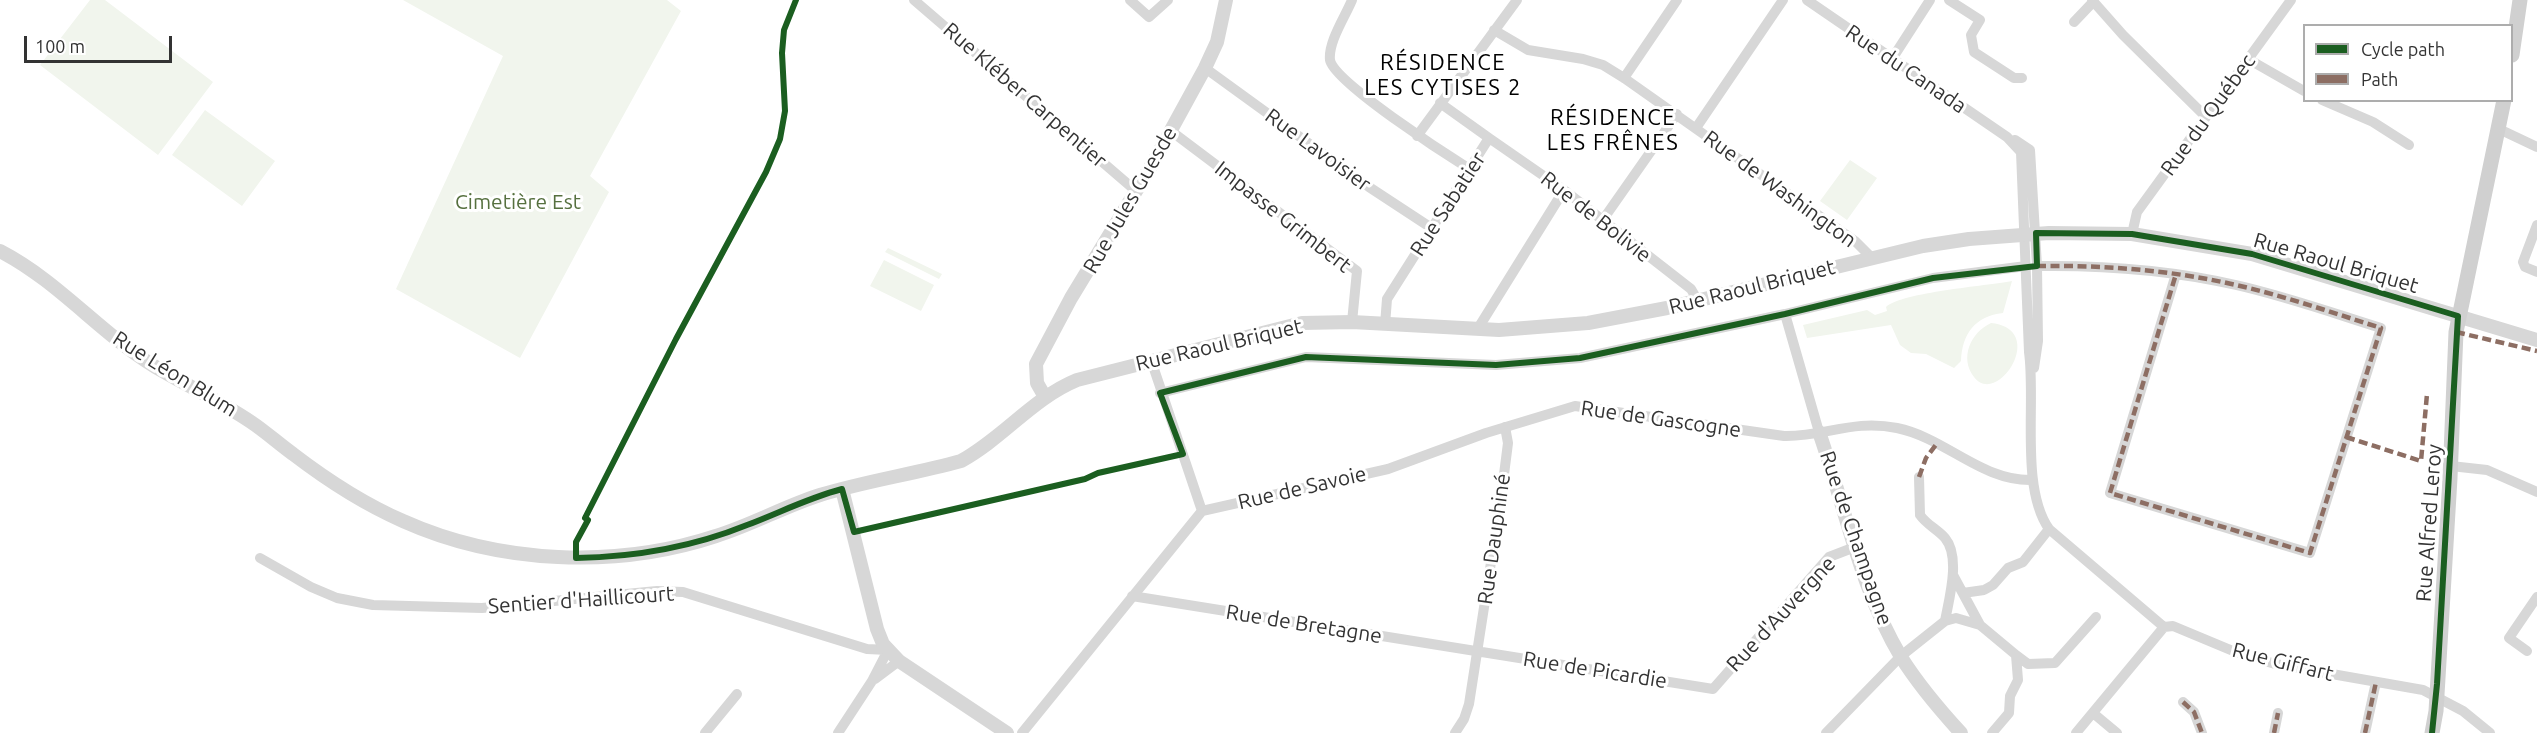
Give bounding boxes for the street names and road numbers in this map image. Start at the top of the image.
street label: Rue Kléber Carpentier [938,17,1112,173]
street label: Rue du Canada [1841,19,1971,119]
street label: Rue du Québec [2155,49,2261,181]
street label: Rue Lavoisier [1260,103,1376,197]
street label: Rue Jules Guesde [1078,122,1182,278]
street label: Rue de Washington [1699,125,1861,253]
street label: Rue Sabatier [1405,147,1491,261]
street label: Impasse Grimbert [1210,156,1356,278]
street label: Rue de Bolivie [1536,166,1656,268]
street label: Rue Raoul Briquet [2251,227,2421,299]
street label: Rue Raoul Briquet [1666,254,1838,320]
street label: Rue Raoul Briquet [1133,314,1305,376]
street label: Rue Léon Blum [108,326,242,422]
street label: Rue de Gascogne [1579,395,1743,443]
street label: Rue Alfred Leroy [2411,443,2447,603]
street label: Rue de Champagne [1814,448,1898,628]
street label: Rue de Savoie [1235,461,1369,515]
street label: Rue Dauphiné [1472,472,1516,606]
street label: Rue d'Auvergne [1721,551,1841,677]
street label: Sentier d'Haillicourt [487,581,675,619]
street label: Rue de Bretagne [1224,599,1384,649]
street label: Rue Giffart [2230,637,2336,687]
street label: Rue de Picardie [1521,646,1669,694]

